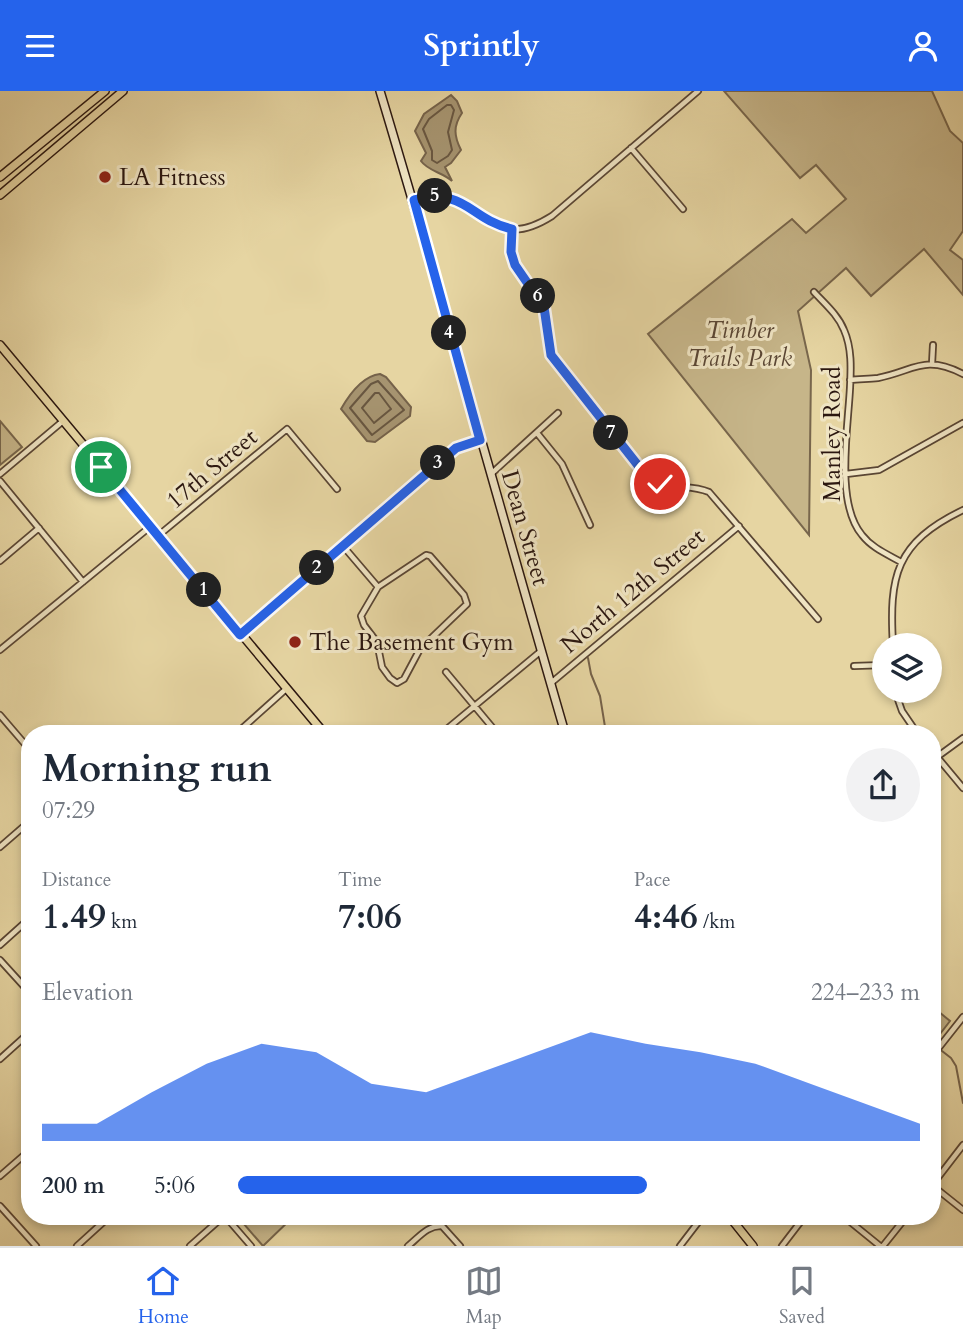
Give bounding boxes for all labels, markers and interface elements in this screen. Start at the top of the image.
text: Sprintly [423,24,540,68]
icon: menu [21,27,59,65]
icon: person [904,27,942,65]
place label: LA Fitness [119,161,226,194]
marker: LA Fitness [97,169,113,185]
pin: 5 [418,179,452,213]
text: 5 [430,182,439,208]
pin: 6 [520,279,556,313]
text: 6 [533,282,542,308]
park label: Timber Trails Park [688,314,792,375]
pin: 4 [432,315,466,351]
text: 4 [444,319,453,345]
street label: Manley Road [816,366,849,502]
pin: 7 [594,415,628,451]
text: 7 [606,419,615,445]
street label: 17th Street [159,421,265,517]
pin [71,437,131,497]
pin: 3 [420,445,456,481]
icon: arrive [82,448,120,486]
text: 3 [433,449,442,475]
pin [630,454,690,514]
icon: check [641,465,679,503]
street label: Dean Street [493,466,557,590]
street label: North 12th Street [554,521,712,661]
pin: 2 [300,551,334,585]
text: 2 [312,554,321,580]
pin: 1 [186,573,222,607]
text: 1 [199,576,208,602]
place label: The Basement Gym [309,626,514,659]
map controls [872,633,942,703]
button: layers [872,633,942,703]
marker: The Basement Gym [287,634,303,650]
text: Morning run [42,743,272,795]
button: share [846,748,920,822]
text: 07:29 [42,795,95,826]
text: Distance [42,867,111,893]
text: Time [338,867,382,893]
text: Pace [634,867,671,893]
text: 1.49 [42,893,106,941]
text: 7:06 [338,893,402,941]
text: 4:46 [634,893,698,941]
text: km [106,909,137,935]
text: /km [698,909,735,935]
text: Elevation [42,977,133,1008]
text: 224–233 m [811,977,920,1008]
text: 200 m [42,1170,105,1201]
text: 5:06 [154,1170,195,1201]
tab: Home [138,1262,189,1330]
tab: Map [465,1262,503,1330]
tab: Saved [779,1262,825,1330]

